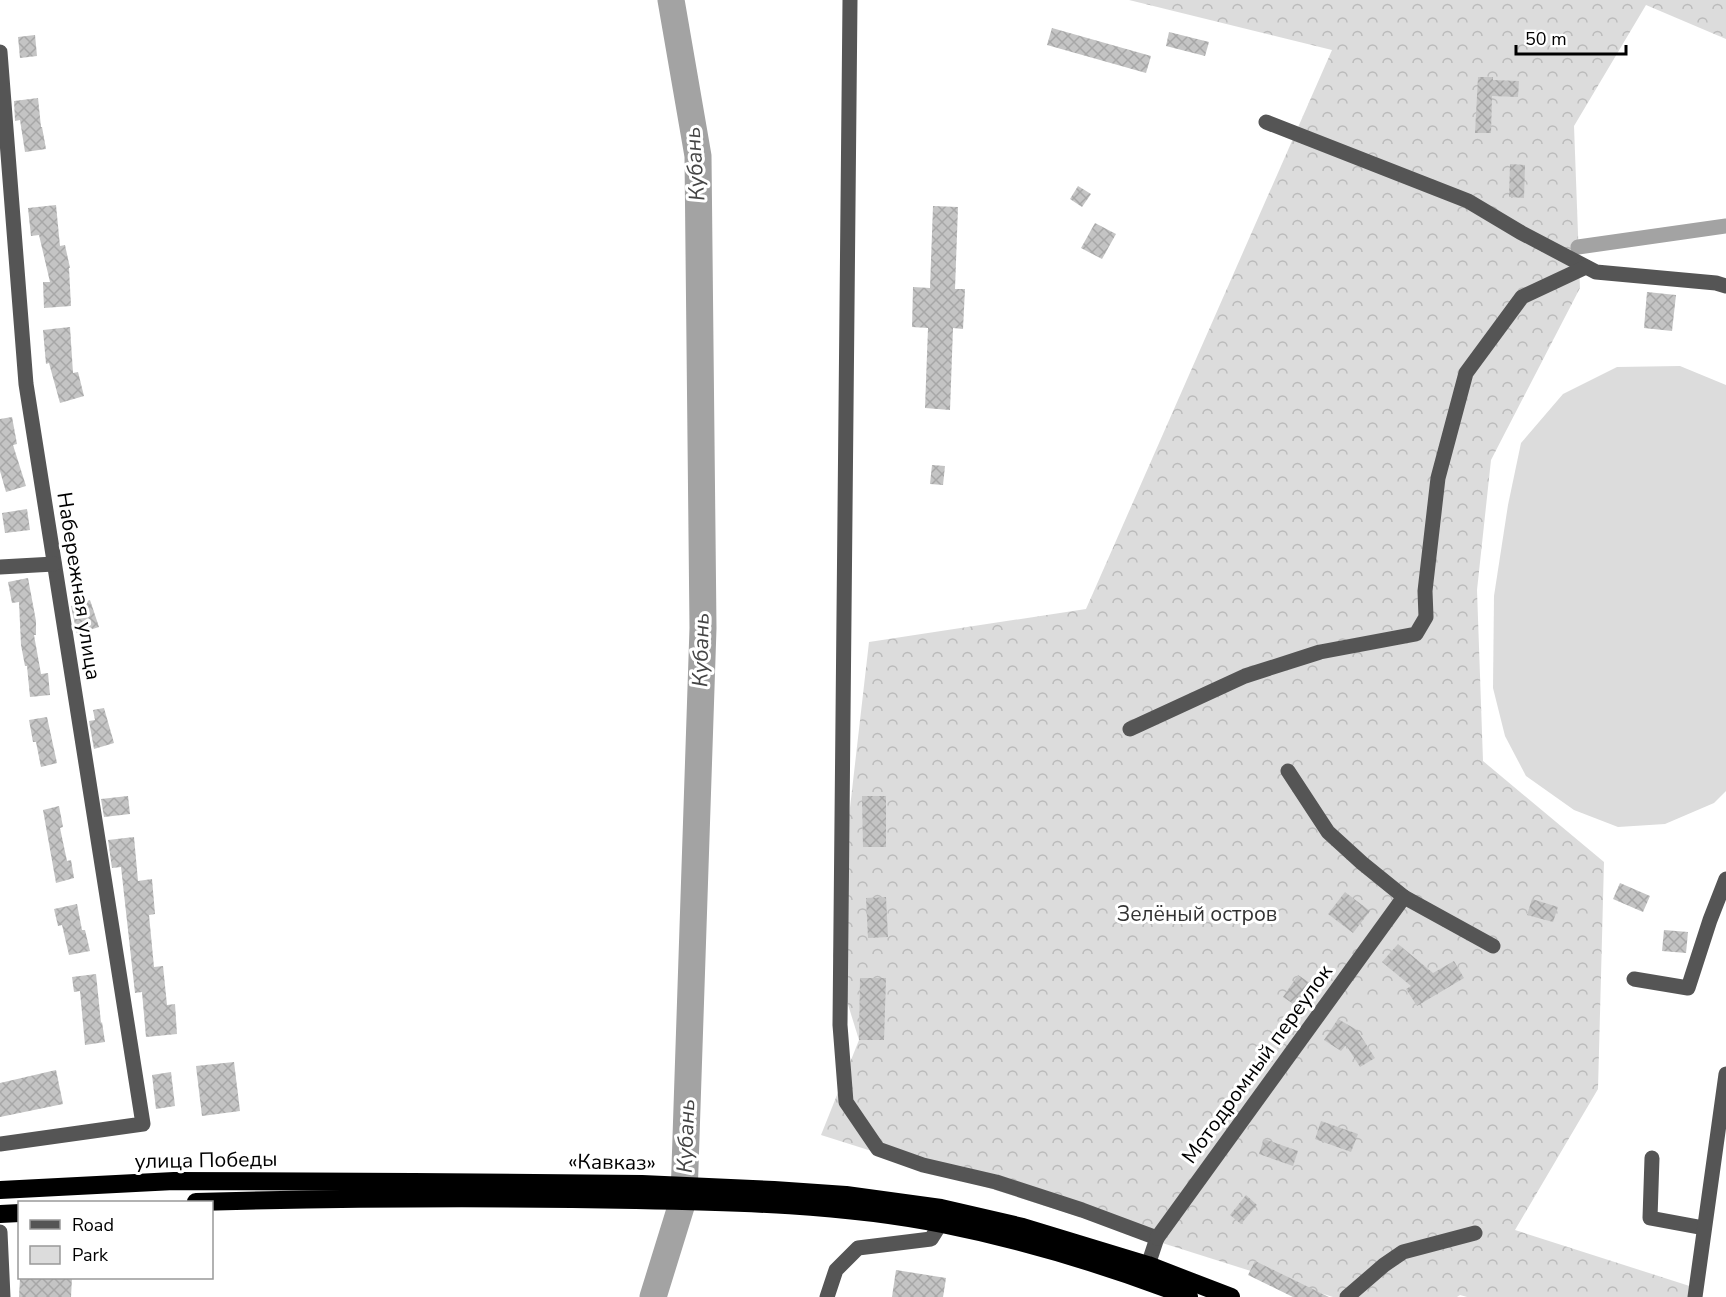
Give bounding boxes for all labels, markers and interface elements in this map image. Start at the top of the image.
scale bar [1516,18,1626,56]
text: 50 m [1525,27,1567,51]
water label: Кубань [677,126,713,202]
street label: Набережная улица [50,490,108,682]
water label: Кубань [685,613,717,687]
park label: Зелёный остров [1117,900,1277,928]
street label: Мотодромный переулок [1175,958,1339,1169]
water label: Кубань [670,1098,702,1174]
street label: улица Победы [134,1145,278,1175]
street label: «Кавказ» [568,1147,656,1177]
legend [18,1201,213,1279]
text: Road [72,1213,114,1237]
text: Park [72,1243,109,1267]

